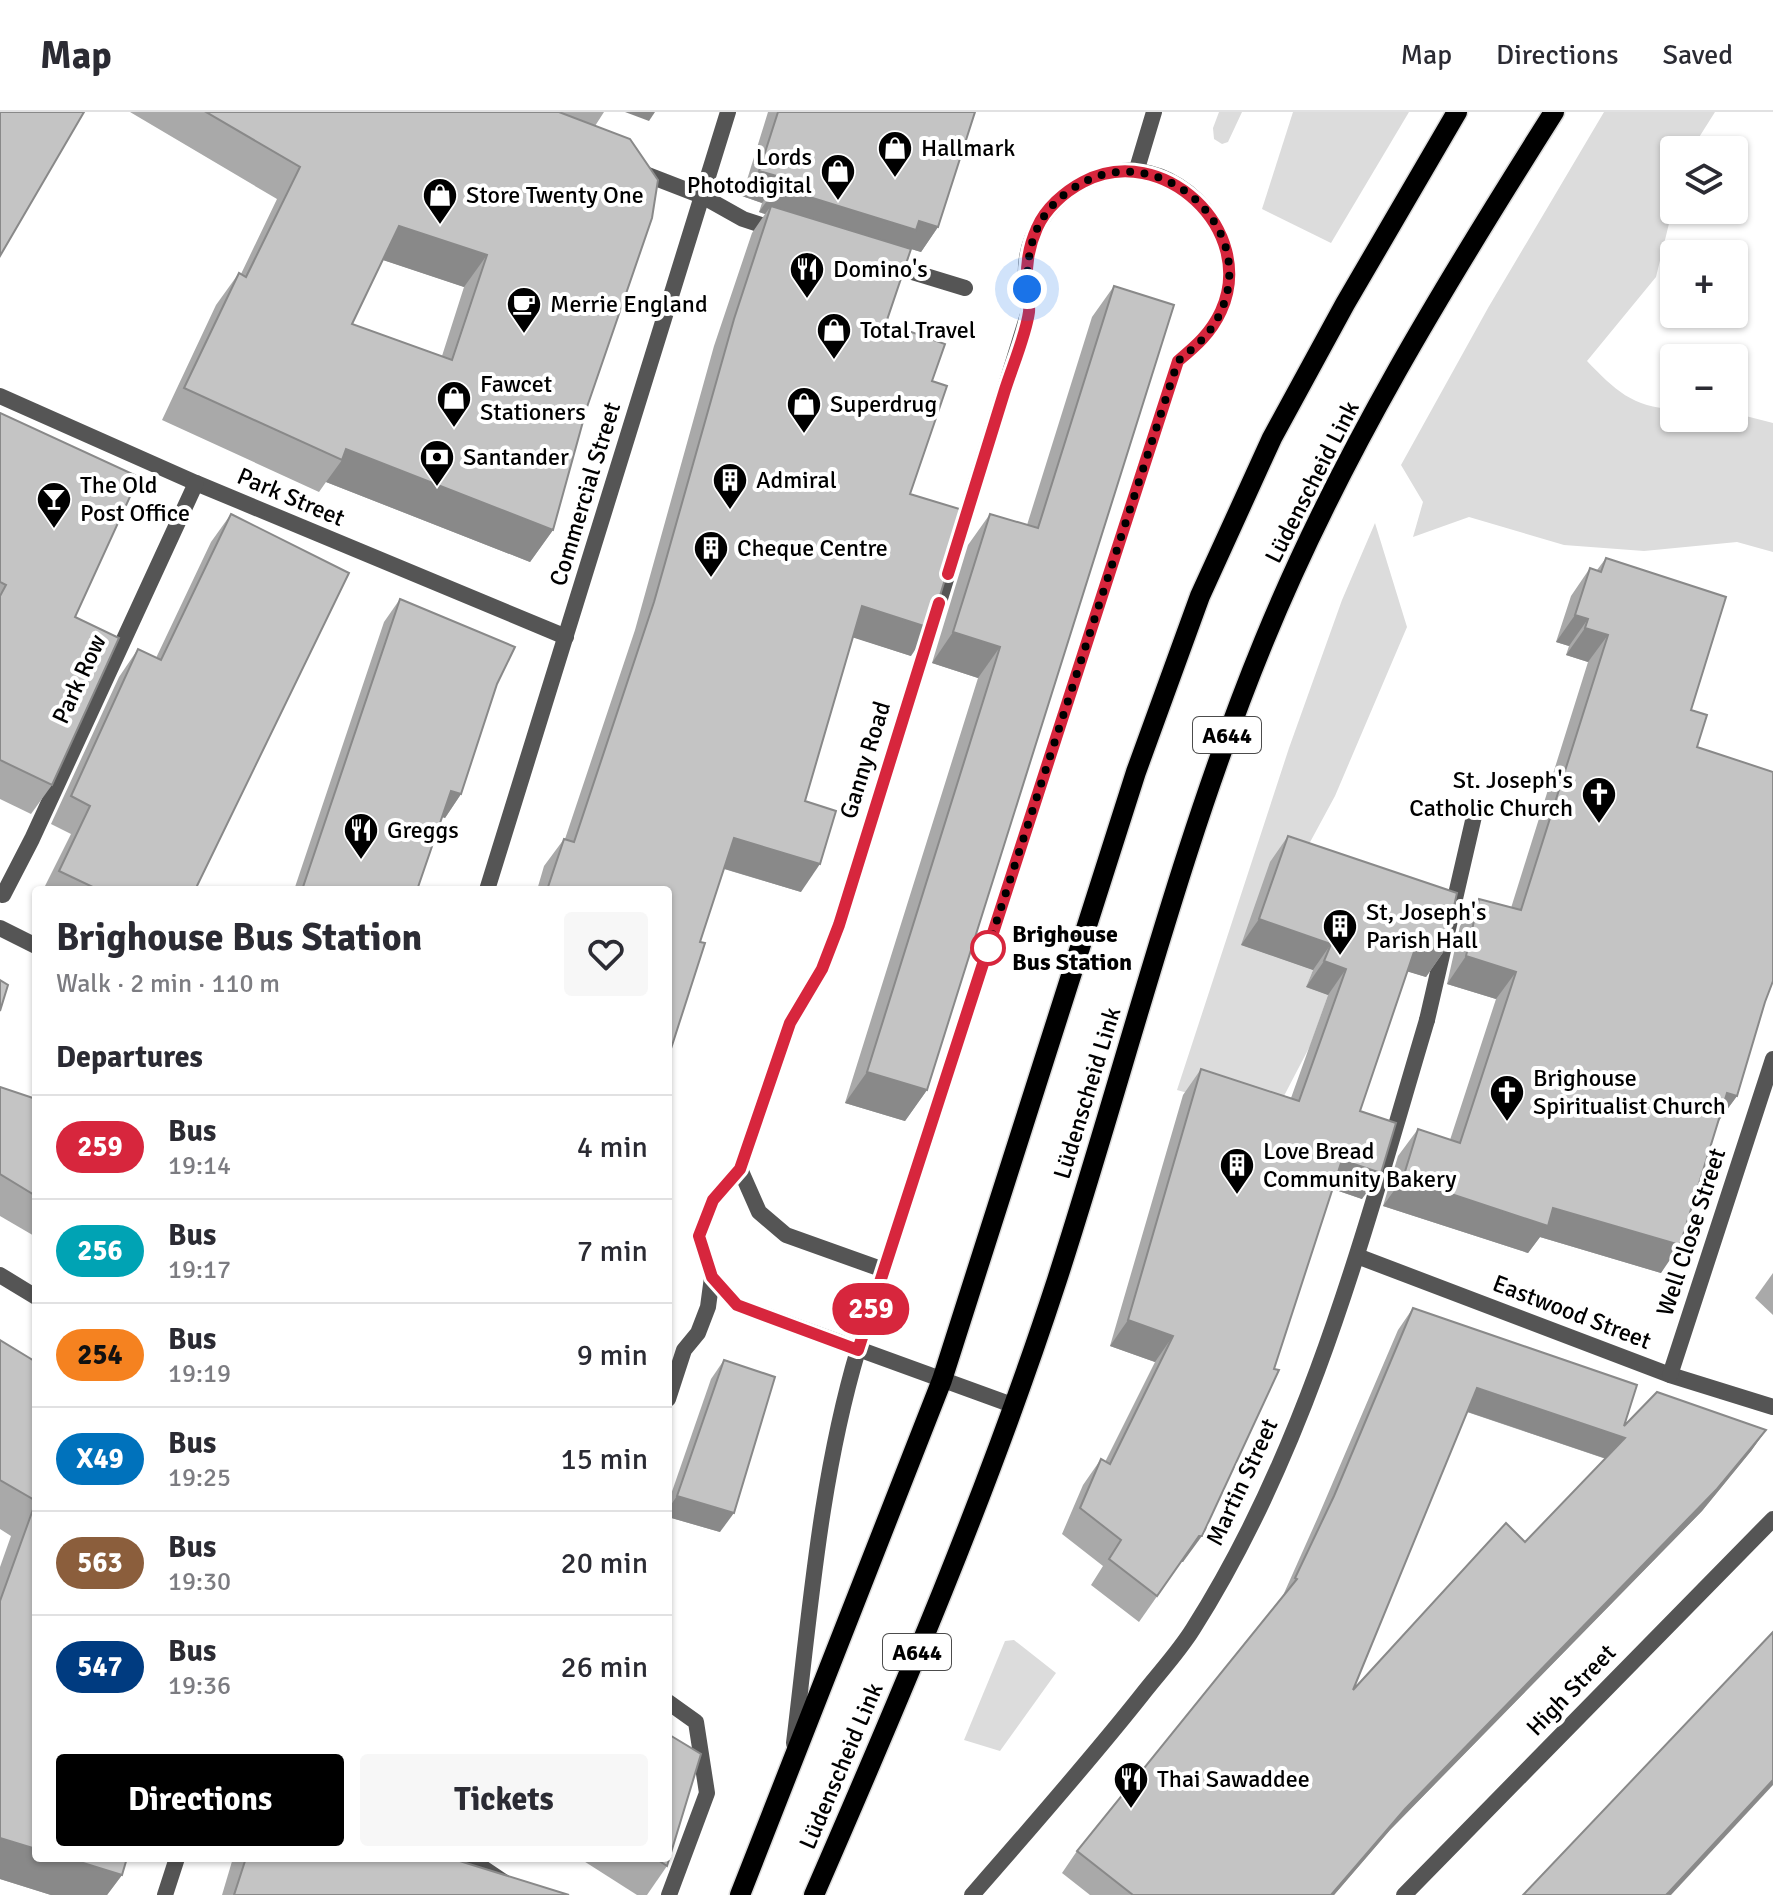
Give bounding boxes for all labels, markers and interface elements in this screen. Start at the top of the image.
text: Map [40,32,112,79]
text: Map [1400,38,1452,72]
text: Directions [1496,38,1618,72]
text: Saved [1662,38,1733,72]
shop icon: Hallmark [876,129,914,179]
place label: Hallmark [921,133,1015,163]
map controls [1660,136,1748,432]
button: layers [1660,136,1748,224]
place label: Lords Photodigital [687,142,812,200]
shop icon: Lords Photodigital [819,152,857,202]
shop icon: Store Twenty One [421,176,459,226]
place label: Store Twenty One [466,180,644,210]
button: + [1660,240,1748,328]
restaurant icon: Domino's [788,250,826,300]
place label: Domino's [833,254,928,284]
your location [1007,269,1047,309]
cafe icon: Merrie England [505,285,543,335]
place label: Merrie England [550,289,708,319]
shop icon: Total Travel [815,311,853,361]
place label: Total Travel [860,315,976,345]
button: − [1660,344,1748,432]
place label: Fawcet Stationers [480,369,586,427]
shop icon: Fawcet Stationers [435,379,473,429]
shop icon: Superdrug [785,385,823,435]
place label: Superdrug [830,389,937,419]
street label: Lüdenscheid Link [1258,396,1366,568]
street label: Commercial Street [543,399,627,589]
bank icon: Santander [418,438,456,488]
place label: Santander [463,442,569,472]
street label: Park Street [233,461,349,533]
building icon: Admiral [711,461,749,511]
place label: Admiral [756,465,837,495]
place label: The Old Post Office [80,470,190,528]
bar icon: The Old Post Office [35,480,73,530]
building icon: Cheque Centre [692,529,730,579]
place label: Cheque Centre [737,533,888,563]
street label: Park Row [45,630,113,728]
street label: Ganny Road [833,698,897,822]
road number: A644 [1193,717,1261,753]
place label: St. Joseph's Catholic Church [1409,765,1573,823]
church icon: St. Joseph's Catholic Church [1580,775,1618,825]
restaurant icon: Greggs [342,811,380,861]
place label: Greggs [387,815,459,845]
place label: St, Joseph's Parish Hall [1366,897,1486,955]
building icon: St, Joseph's Parish Hall [1321,907,1359,957]
button: heart [564,912,648,996]
text: Brighouse Bus Station [56,914,422,961]
place label: Brighouse Bus Station [1012,919,1132,977]
marker: Brighouse Bus Station [971,931,1005,965]
text: Walk · 2 min · 110 m [56,968,280,1000]
street label: Lüdenscheid Link [1047,1003,1127,1183]
text: Departures [56,1039,203,1076]
place label: Brighouse Spiritualist Church [1533,1063,1726,1121]
church icon: Brighouse Spiritualist Church [1488,1073,1526,1123]
text: Bus [168,1113,216,1150]
text: 4 min [577,1129,648,1166]
text: 259 [77,1130,123,1164]
place label: Love Bread Community Bakery [1263,1136,1457,1194]
street label: Well Close Street [1650,1144,1732,1320]
building icon: Love Bread Community Bakery [1218,1146,1256,1196]
text: 19:14 [168,1150,231,1182]
text: Bus [168,1217,216,1254]
text: 7 min [577,1233,648,1270]
text: 256 [77,1234,123,1268]
text: 19:17 [168,1254,231,1286]
street label: Eastwood Street [1489,1268,1655,1356]
line badge: 259 [825,1283,917,1335]
text: 259 [848,1292,894,1326]
text: Bus [168,1321,216,1358]
text: 9 min [577,1337,648,1374]
text: 254 [77,1338,123,1372]
text: 19:19 [168,1358,231,1390]
street label: Martin Street [1199,1414,1285,1550]
text: Bus [168,1425,216,1462]
text: 15 min [561,1441,648,1478]
text: X49 [76,1442,124,1476]
text: 19:25 [168,1462,231,1494]
text: Bus [168,1529,216,1566]
text: 20 min [561,1545,648,1582]
text: 563 [77,1546,123,1580]
text: 19:30 [168,1566,231,1598]
text: Bus [168,1633,216,1670]
road number: A644 [883,1634,951,1670]
street label: High Street [1520,1638,1622,1742]
text: 26 min [561,1649,648,1686]
text: 547 [77,1650,123,1684]
text: 19:36 [168,1670,231,1702]
street label: Lüdenscheid Link [792,1678,890,1854]
button: Directions [56,1754,344,1846]
button: Tickets [360,1754,648,1846]
restaurant icon: Thai Sawaddee [1112,1760,1150,1810]
place label: Thai Sawaddee [1157,1764,1310,1794]

